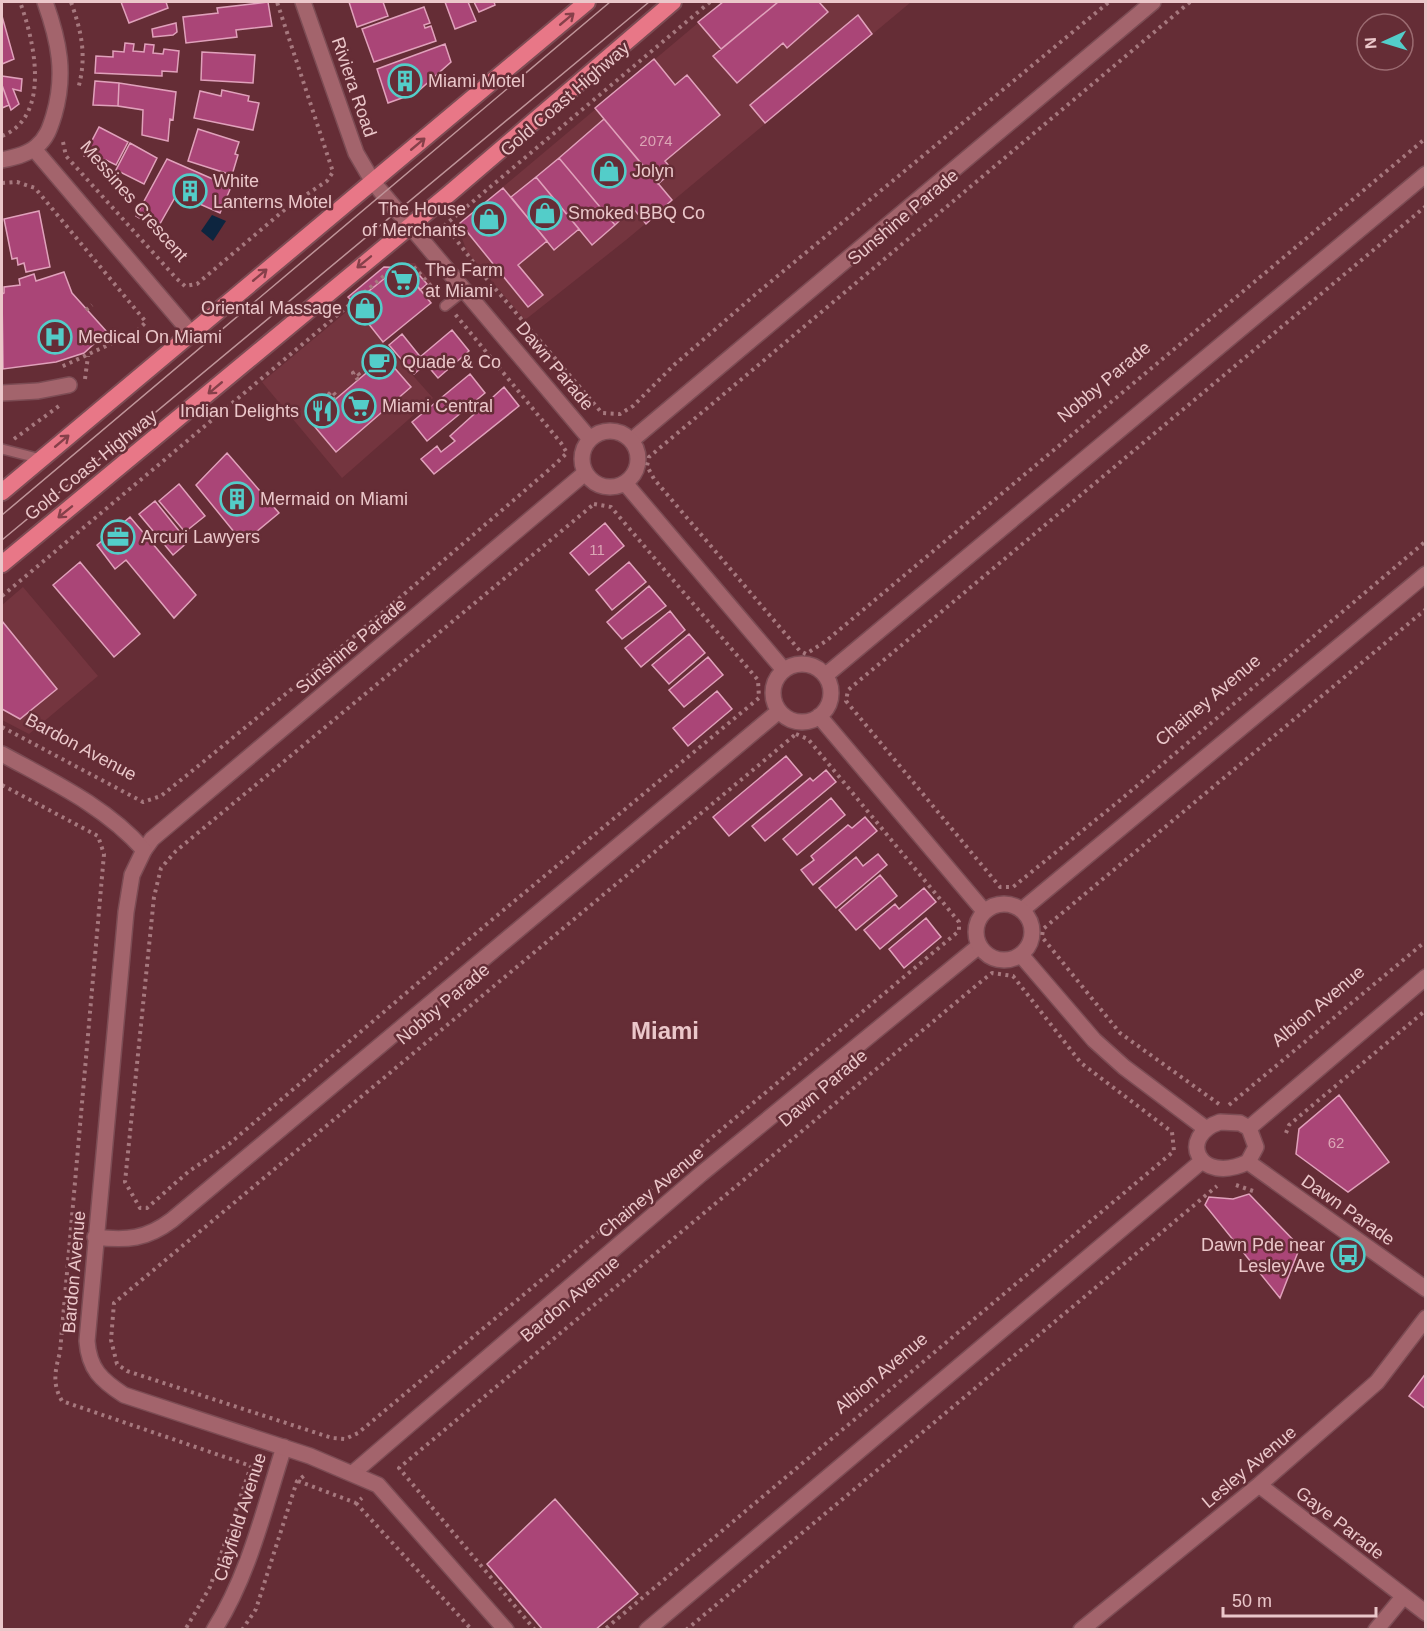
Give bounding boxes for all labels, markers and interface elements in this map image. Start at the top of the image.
one-way arrow [559,12,575,25]
north arrow [1355,12,1415,72]
street label: Riviera Road [328,35,380,139]
text: N [1362,37,1379,49]
street label: Gold Coast Highway [497,38,633,160]
building icon: Miami Motel [387,63,423,99]
place label: Miami Motel [428,71,525,91]
house number: 2074 [639,132,673,149]
street label: Messines Crescent [76,137,192,265]
one-way arrow [410,137,425,151]
shop icon: Jolyn [591,153,627,189]
place label: Jolyn [632,161,674,181]
street label: Sunshine Parade [844,165,962,269]
place label: White Lanterns Motel [213,171,332,212]
building icon: White Lanterns Motel [172,173,208,209]
shop icon: Smoked BBQ Co [527,195,563,231]
place label: The House of Merchants [362,199,466,240]
shop icon: The House of Merchants [471,201,507,237]
place label: Smoked BBQ Co [568,203,705,223]
one-way arrow [357,255,372,269]
place label: The Farm at Miami [425,260,503,301]
supermarket icon: The Farm at Miami [384,262,420,298]
one-way arrow [252,269,268,282]
shop icon: Oriental Massage [347,290,383,326]
place label: Oriental Massage [201,298,342,318]
street label: Dawn Parade [512,318,598,414]
hospital icon: Medical On Miami [37,319,73,355]
place label: Medical On Miami [78,327,222,347]
street label: Nobby Parade [1053,337,1155,427]
cafe icon: Quade & Co [361,344,397,380]
place label: Quade & Co [402,352,501,372]
one-way arrow [207,381,223,394]
supermarket icon: Miami Central [341,388,377,424]
restaurant icon: Indian Delights [304,393,340,429]
place label: Miami Central [382,396,493,416]
place label: Indian Delights [180,401,299,421]
street label: Gold Coast Highway [21,406,161,524]
one-way arrow [54,434,69,448]
building icon: Mermaid on Miami [219,481,255,517]
place label: Mermaid on Miami [260,489,408,509]
one-way arrow [58,505,73,519]
office icon: Arcuri Lawyers [100,519,136,555]
place label: Arcuri Lawyers [141,527,260,547]
house number: 11 [589,541,605,558]
street label: Sunshine Parade [292,594,410,698]
street label: Chainey Avenue [1151,650,1265,750]
street label: Bardon Avenue [22,709,140,785]
street label: Nobby Parade [392,959,494,1049]
street label: Albion Avenue [1268,961,1368,1051]
district label: Miami [631,1017,699,1044]
street label: Dawn Parade [775,1045,871,1131]
house number: 62 [1328,1134,1344,1151]
street label: Chainey Avenue [594,1142,708,1242]
street label: Dawn Parade [1298,1171,1398,1249]
street label: Bardon Avenue [59,1210,89,1334]
place label: Dawn Pde near Lesley Ave [1201,1235,1325,1276]
bus stop icon: Dawn Pde near Lesley Ave [1330,1237,1366,1273]
street label: Bardon Avenue [517,1252,623,1346]
street label: Albion Avenue [831,1328,931,1418]
street label: Lesley Avenue [1198,1422,1300,1512]
street label: Clayfield Avenue [210,1450,270,1584]
street label: Gaye Parade [1292,1482,1388,1564]
scale bar [1223,1580,1376,1618]
text: 50 m [1232,1591,1272,1611]

